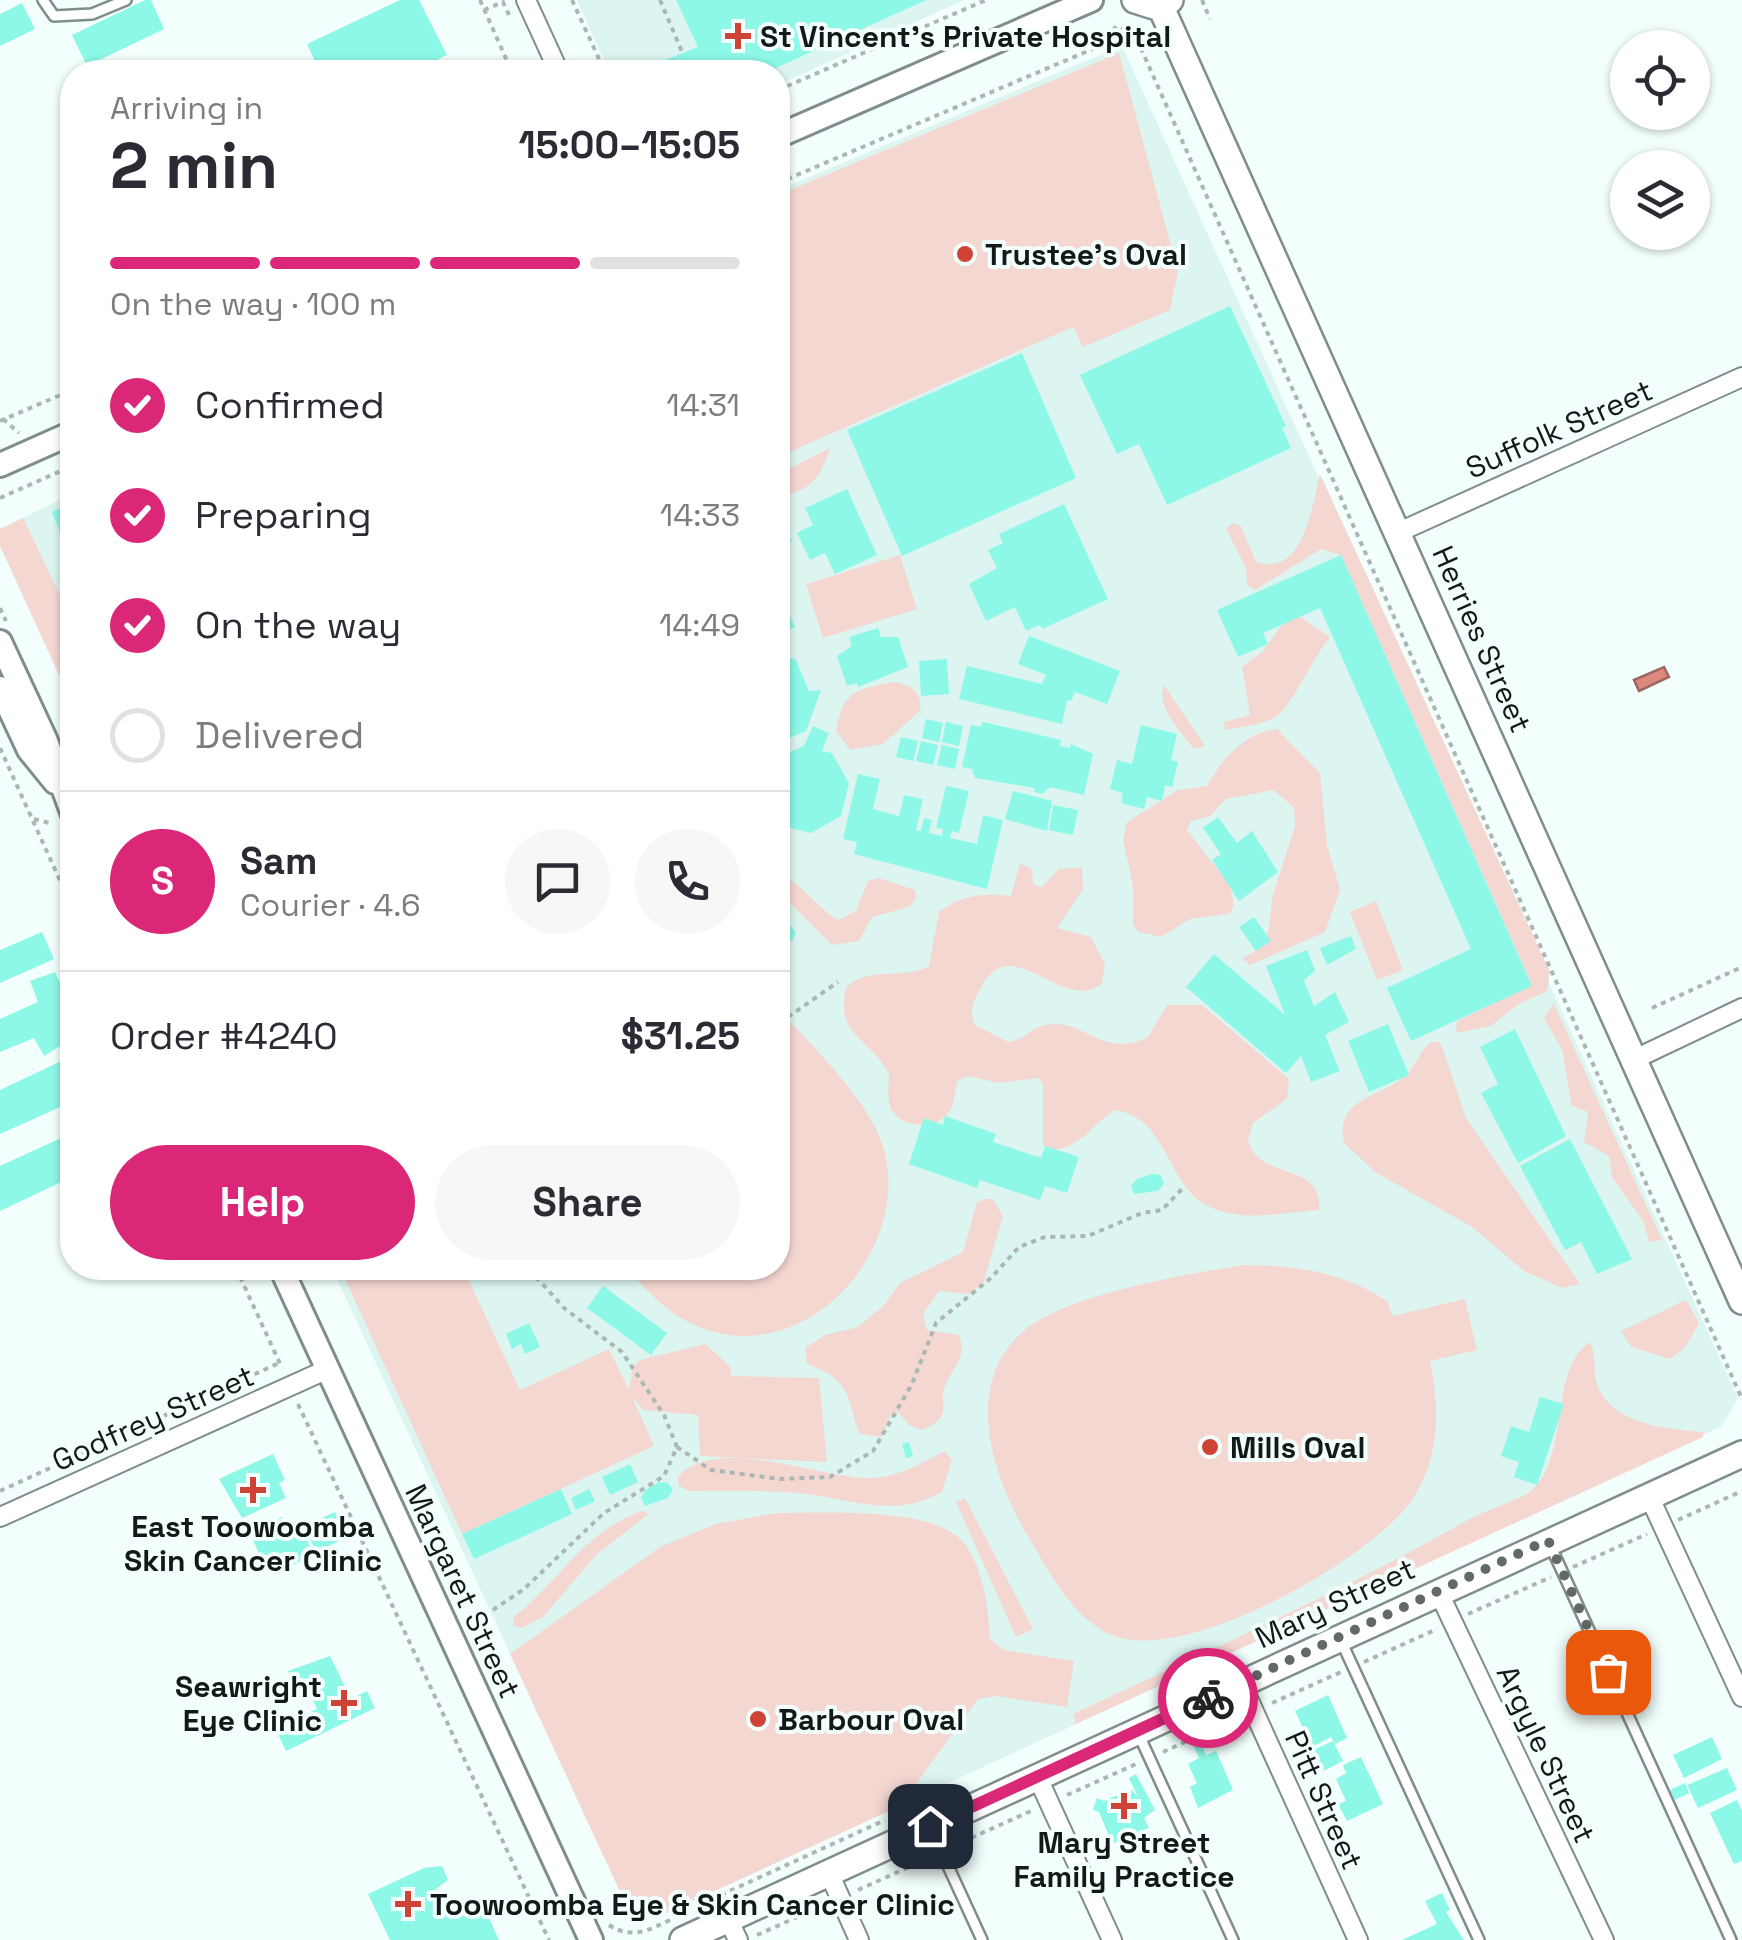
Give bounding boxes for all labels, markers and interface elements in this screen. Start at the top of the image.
place label: St Vincent's Private Hospital [760,17,1171,56]
marker: St Vincent's Private Hospital [725,23,751,49]
map controls [1610,30,1710,250]
button: locate [1610,30,1710,130]
text: Arriving in [110,88,263,128]
text: 15:00–15:05 [519,121,740,169]
text: 2 min [110,124,278,207]
button: layers [1610,150,1710,250]
place label: Trustee's Oval [985,235,1187,274]
marker: Trustee's Oval [954,243,976,265]
text: On the way · 100 m [110,284,396,324]
street label: Suffolk Street [1460,370,1658,488]
icon: check [110,378,165,433]
text: Confirmed [195,381,385,429]
text: 14:31 [666,385,740,425]
icon: check [110,488,165,543]
text: Preparing [195,491,372,539]
text: 14:33 [660,495,740,535]
street label: Herries Street [1423,540,1541,738]
icon: check [110,598,165,653]
text: On the way [195,601,401,649]
text: 14:49 [659,605,740,645]
text: Delivered [195,711,364,759]
button: chat [505,829,610,934]
button: phone [635,829,740,934]
text: Sam [240,837,317,885]
text: S [151,857,174,905]
text: Courier · 4.6 [240,885,421,925]
text: Order #4240 [110,1012,338,1060]
text: $31.25 [621,1012,740,1060]
button: Help [110,1145,415,1260]
button: Share [435,1145,740,1260]
street label: Godfrey Street [46,1356,260,1480]
place label: Mills Oval [1230,1428,1365,1467]
marker: Mills Oval [1199,1436,1221,1458]
marker: East Toowoomba Skin Cancer Clinic [240,1477,266,1503]
street label: Margaret Street [396,1478,530,1704]
place label: East Toowoomba Skin Cancer Clinic [124,1507,382,1580]
street label: Mary Street [1249,1549,1421,1657]
pin [1566,1630,1651,1715]
icon: bag [1581,1645,1636,1700]
courier [1158,1648,1258,1748]
street label: Argyle Street [1488,1659,1604,1849]
place label: Seawright Eye Clinic [175,1667,322,1740]
icon: bike [1181,1671,1236,1726]
marker: Seawright Eye Clinic [331,1690,357,1716]
place label: Barbour Oval [778,1700,964,1739]
marker: Barbour Oval [747,1708,769,1730]
street label: Pitt Street [1276,1724,1372,1876]
pin [888,1784,973,1869]
marker: Mary Street Family Practice [1111,1793,1137,1819]
icon: home [903,1799,958,1854]
place label: Mary Street Family Practice [1013,1823,1235,1896]
place label: Toowoomba Eye & Skin Cancer Clinic [430,1885,955,1924]
marker: Toowoomba Eye & Skin Cancer Clinic [395,1891,421,1917]

